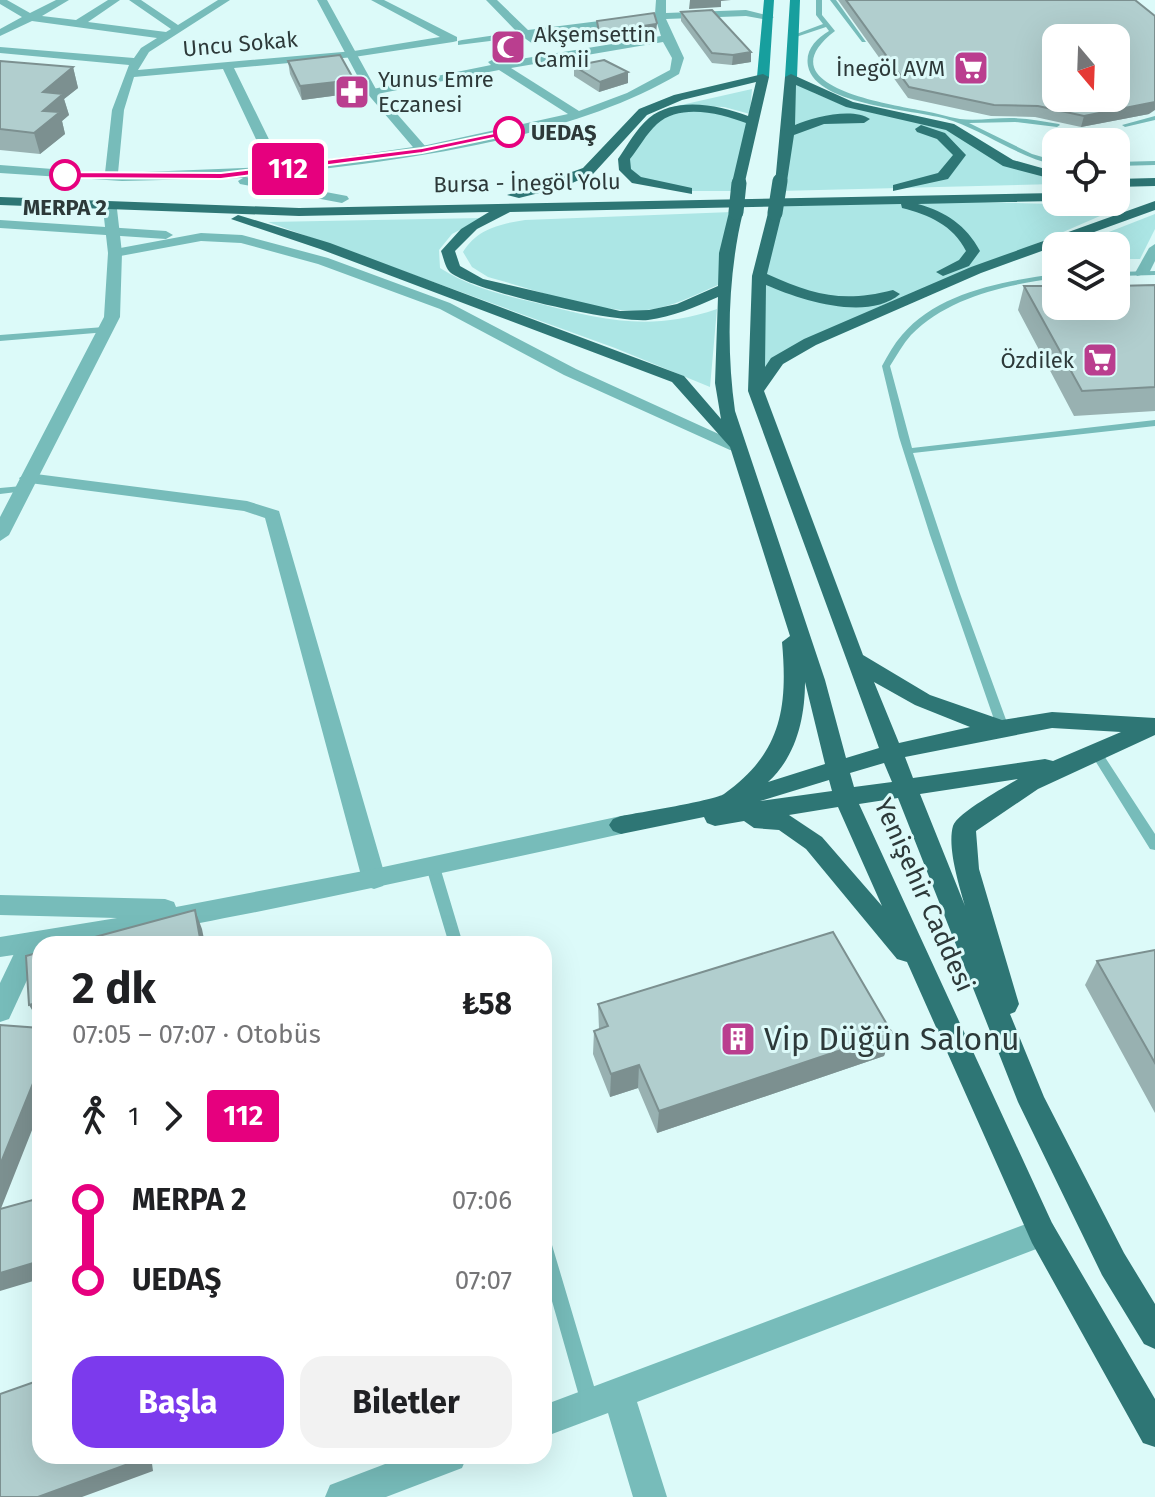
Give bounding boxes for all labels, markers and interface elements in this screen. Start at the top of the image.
place label: Akşemsettin Camii [534,21,656,73]
north arrow [1042,24,1130,112]
map controls [1042,24,1130,320]
street label: Uncu Sokak [181,25,299,62]
mosque icon: Akşemsettin Camii [489,28,527,66]
supermarket icon: İnegöl AVM [952,49,990,87]
place label: İnegöl AVM [836,55,945,82]
place label: Yunus Emre Eczanesi [378,66,494,118]
pharmacy icon: Yunus Emre Eczanesi [333,73,371,111]
marker: UEDAŞ [494,117,524,147]
place label: UEDAŞ [531,119,597,146]
button: locate [1042,128,1130,216]
line badge: 112 [242,143,334,195]
text: 112 [268,152,308,185]
marker: MERPA 2 [50,160,80,190]
street label: Bursa - İnegöl Yolu [433,168,621,198]
place label: MERPA 2 [23,194,107,221]
button: layers [1042,232,1130,320]
supermarket icon: Özdilek [1081,341,1119,379]
place label: Özdilek [1001,347,1075,374]
street label: Yenişehir Caddesi [867,793,981,997]
text: 2 dk [72,962,156,1015]
text: ₺58 [462,986,512,1022]
text: 07:05 – 07:07 · Otobüs [72,1019,321,1050]
building icon: Vip Düğün Salonu [719,1020,757,1058]
place label: Vip Düğün Salonu [764,1020,1020,1058]
icon: walk [72,1094,116,1138]
icon: forward [151,1094,195,1138]
text: 112 [223,1099,263,1132]
text: 1 [128,1101,139,1132]
text: MERPA 2 [132,1182,246,1218]
text: 07:06 [452,1185,512,1216]
text: UEDAŞ [132,1262,221,1298]
text: 07:07 [455,1265,512,1296]
button: Başla [72,1356,284,1448]
button: Biletler [300,1356,512,1448]

